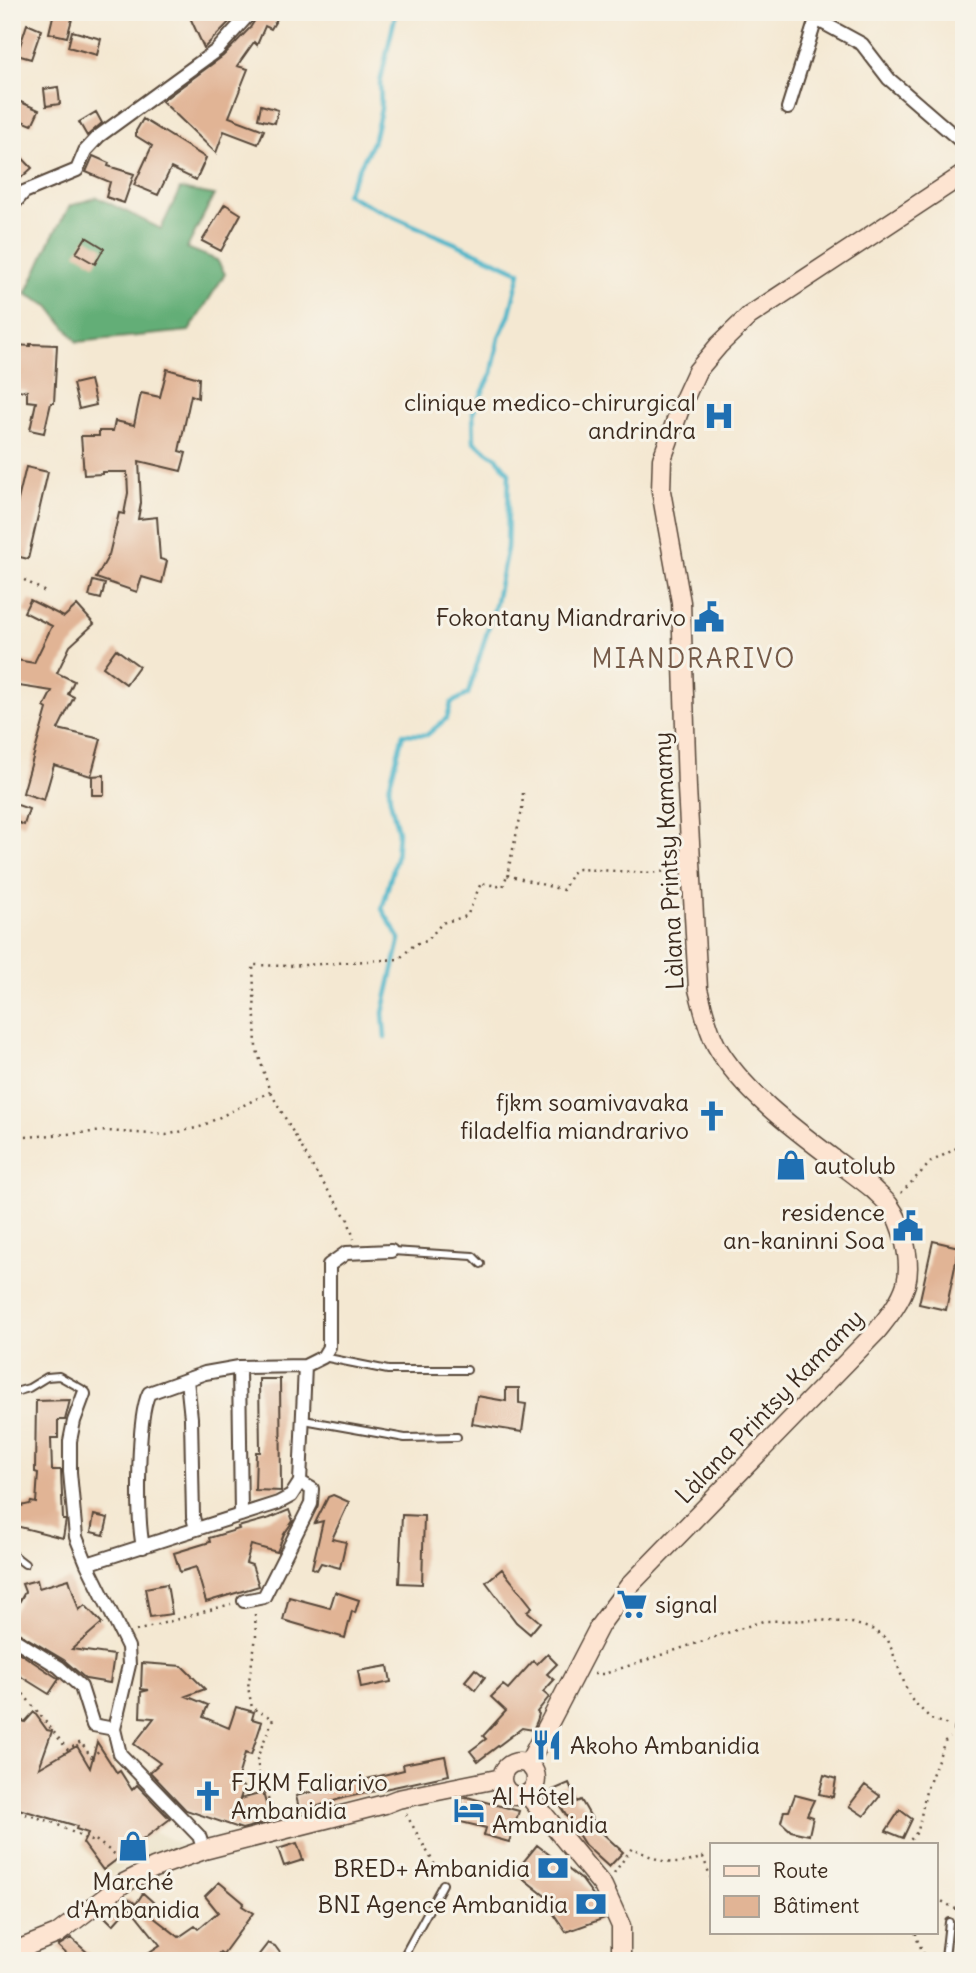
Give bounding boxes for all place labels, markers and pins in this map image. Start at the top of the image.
place label: clinique medico-chirurgical andrindra [404,387,696,445]
hospital icon: clinique medico-chirurgical andrindra [702,399,736,433]
public building icon: Fokontany Miandrarivo [692,600,726,634]
place label: Fokontany Miandrarivo [436,602,686,632]
place label: fjkm soamivavaka filadelfia miandrarivo [460,1087,689,1145]
church icon: fjkm soamivavaka filadelfia miandrarivo [695,1099,729,1133]
shop icon: autolub [774,1148,808,1182]
place label: autolub [814,1150,896,1180]
place label: residence an-kaninni Soa [723,1197,885,1255]
public building icon: residence an-kaninni Soa [891,1209,925,1243]
supermarket icon: signal [615,1587,649,1621]
place label: signal [655,1589,718,1619]
restaurant icon: Akoho Ambanidia [530,1728,564,1762]
place label: Akoho Ambanidia [570,1730,760,1760]
place label: FJKM Faliarivo Ambanidia [231,1767,388,1825]
church icon: FJKM Faliarivo Ambanidia [191,1779,225,1813]
place label: Al Hôtel Ambanidia [492,1781,608,1839]
hotel icon: Al Hôtel Ambanidia [452,1793,486,1827]
shop icon: Marché d'Ambanidia [116,1829,150,1863]
bank icon: BRED+ Ambanidia [536,1851,570,1885]
place label: BRED+ Ambanidia [334,1853,530,1883]
place label: Marché d'Ambanidia [66,1866,200,1924]
bank icon: BNI Agence Ambanidia [574,1887,608,1921]
place label: BNI Agence Ambanidia [318,1889,568,1919]

